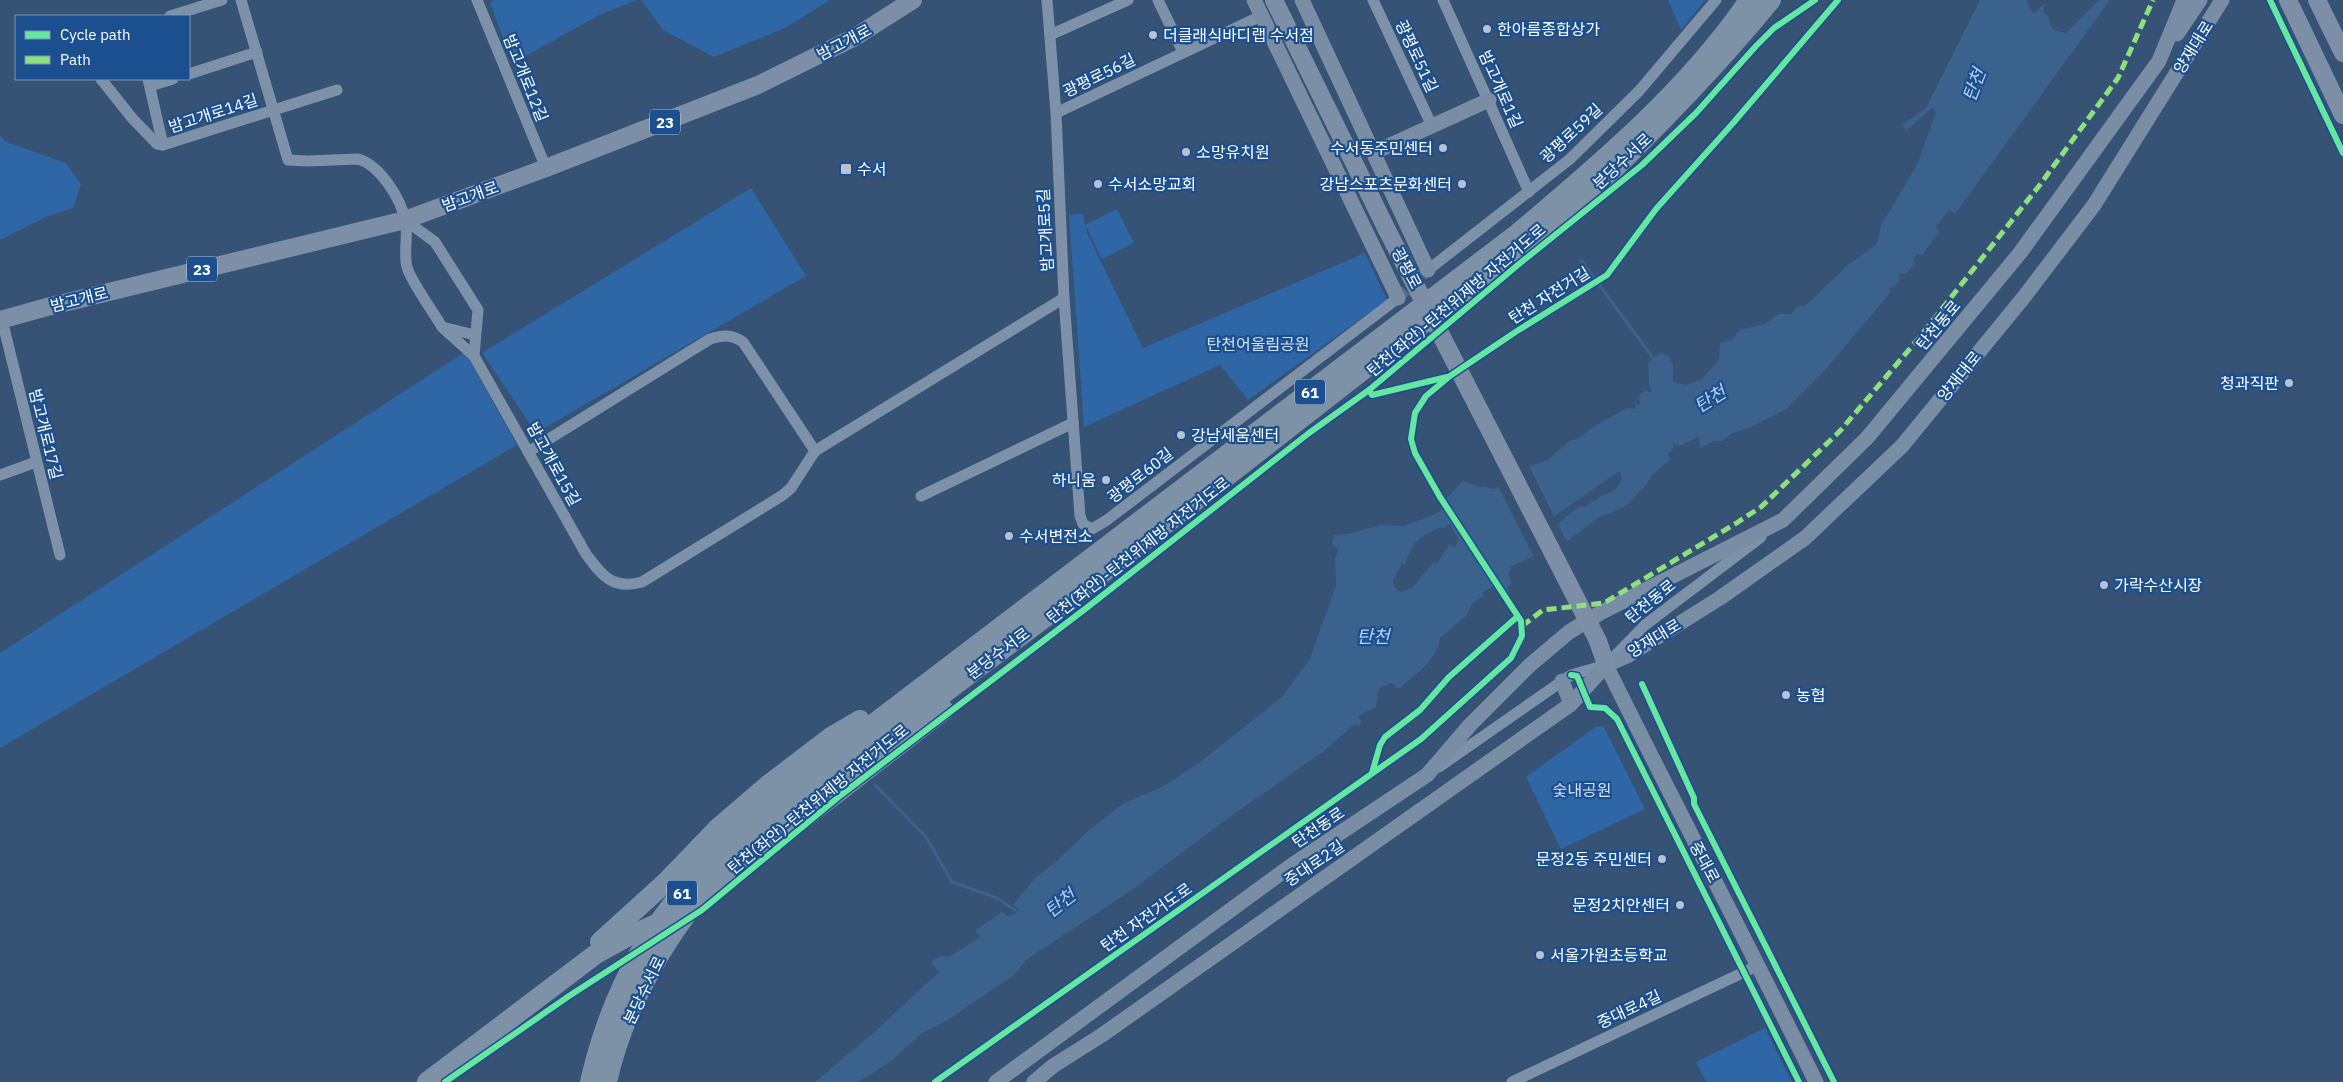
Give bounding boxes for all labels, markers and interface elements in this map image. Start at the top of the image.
legend [15,15,190,80]
street label: 광평로51길 [1391,16,1443,96]
street label: 양재대로 [2169,17,2217,77]
street label: 밤고개로 [813,19,875,65]
place label: 한아름종합상가 [1497,19,1600,39]
marker: 한아름종합상가 [1481,23,1493,35]
text: Cycle path [60,25,131,44]
place label: 더클래식바디랩 수서점 [1163,25,1314,45]
marker: 더클래식바디랩 수서점 [1147,29,1159,41]
street label: 밤고개로12길 [499,31,553,125]
street label: 밤고개로1길 [1475,47,1527,131]
street label: 광평로56길 [1060,49,1138,101]
text: Path [60,50,91,69]
water label: 탄천 [1957,63,1992,105]
street label: 밤고개로14길 [166,89,260,137]
street label: 광평로59길 [1536,99,1606,167]
road number: 23 [650,110,680,134]
street label: 분당수서로 [1588,128,1656,193]
place label: 수서동주민센터 [1330,138,1433,158]
place label: 소망유치원 [1196,142,1270,162]
marker: 수서동주민센터 [1437,142,1449,154]
marker: 소망유치원 [1180,146,1192,158]
place label: 수서 [857,159,886,179]
marker: 수서 [839,162,853,176]
place label: 수서소망교회 [1108,174,1196,194]
place label: 강남스포츠문화센터 [1320,174,1452,194]
street label: 밤고개로 [439,176,501,215]
marker: 수서소망교회 [1092,178,1104,190]
marker: 강남스포츠문화센터 [1456,178,1468,190]
street label: 밤고개로5길 [1033,188,1057,272]
street label: 탄천(좌안)-탄천위제방 자전거도로 [1363,219,1550,381]
street label: 광평로 [1388,244,1426,292]
road number: 23 [187,256,217,282]
street label: 탄천 자전거길 [1505,262,1593,328]
street label: 밤고개로 [48,282,110,316]
street label: 탄천동로 [1911,296,1965,354]
park label: 탄천어울림공원 [1206,334,1310,354]
street label: 양재대로 [1933,347,1985,405]
place label: 청과직판 [2220,373,2279,393]
marker: 청과직판 [2283,377,2295,389]
water label: 탄천 [1690,379,1732,418]
road number: 61 [1295,380,1325,404]
street label: 밤고개로17길 [25,387,67,481]
street label: 밤고개로15길 [523,419,585,509]
place label: 강남세움센터 [1191,425,1279,445]
marker: 강남세움센터 [1175,429,1187,441]
street label: 광평로60길 [1103,443,1177,507]
place label: 하니움 [1052,470,1096,490]
street label: 탄천(좌안)-탄천위제방 자전거도로 [1042,472,1234,628]
marker: 하니움 [1100,474,1112,486]
place label: 수서변전소 [1019,526,1093,546]
marker: 수서변전소 [1003,530,1015,542]
street label: 탄천동로 [1621,575,1679,627]
place label: 가락수산시장 [2114,575,2203,595]
marker: 가락수산시장 [2098,579,2110,591]
street label: 양재대로 [1624,614,1685,662]
street label: 분당수서로 [963,623,1034,683]
water label: 탄천 [1356,625,1392,648]
place label: 농협 [1796,685,1825,705]
marker: 농협 [1780,689,1792,701]
street label: 탄천(좌안)-탄천위제방 자전거도로 [724,720,913,878]
park label: 숯내공원 [1553,780,1611,800]
street label: 탄천동로 [1288,802,1348,852]
street label: 중대로2길 [1280,836,1348,890]
street label: 중대로 [1686,838,1724,886]
place label: 문정2동 주민센터 [1536,849,1652,869]
marker: 문정2동 주민센터 [1656,853,1668,865]
street label: 탄천 자전거도로 [1097,878,1196,956]
road number: 61 [667,880,697,906]
water label: 탄천 [1040,882,1082,922]
place label: 문정2치안센터 [1572,895,1670,915]
marker: 문정2치안센터 [1674,899,1686,911]
place label: 서울가원초등학교 [1550,945,1668,965]
marker: 서울가원초등학교 [1534,949,1546,961]
street label: 분당수서로 [619,952,669,1027]
street label: 중대로4길 [1594,985,1664,1033]

